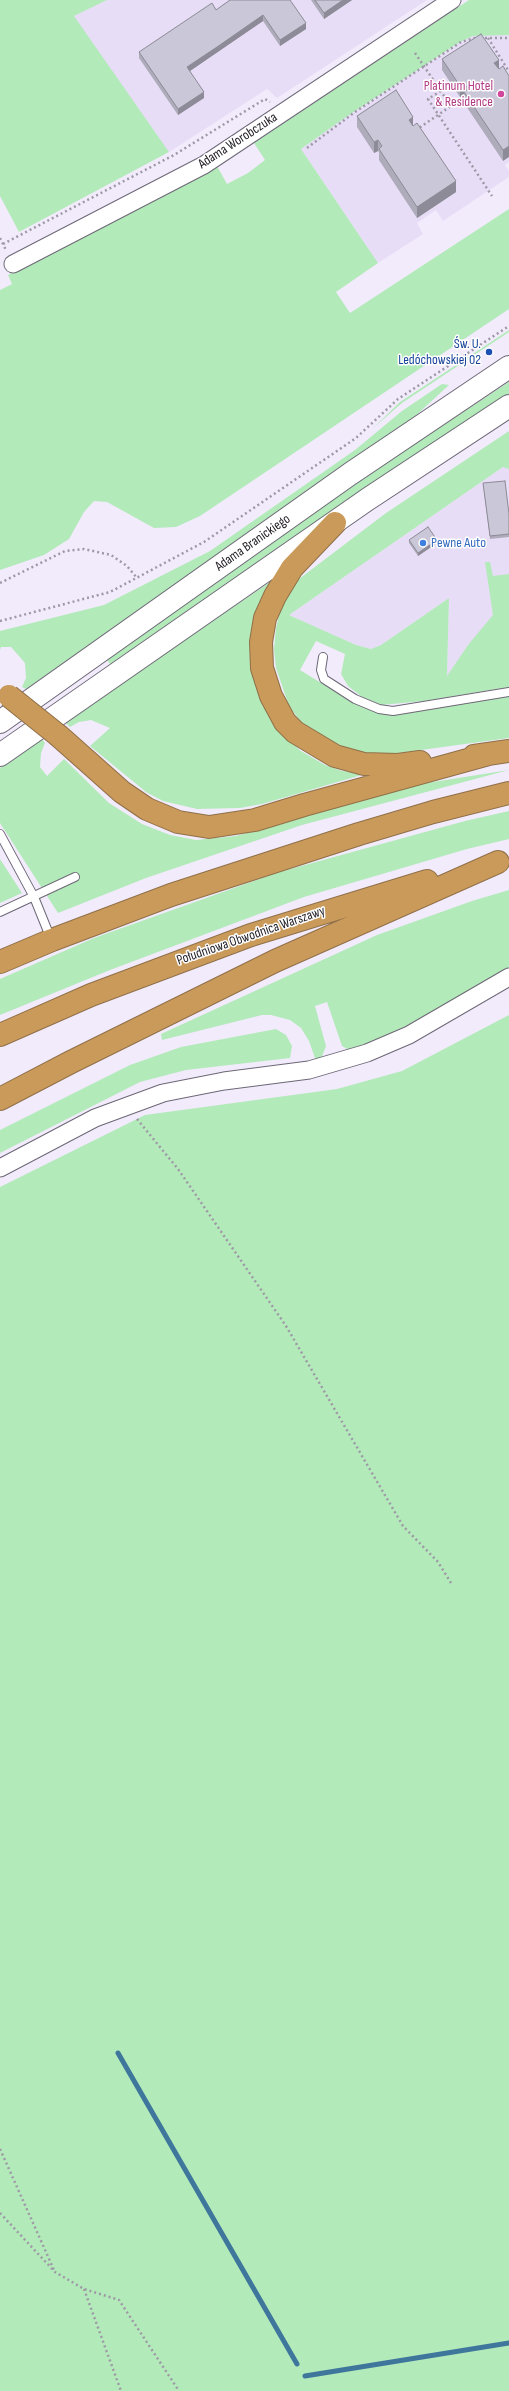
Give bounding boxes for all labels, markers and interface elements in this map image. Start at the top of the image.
place label: Platinum Hotel & Residence [424,78,493,110]
marker: Platinum Hotel & Residence [496,89,506,99]
street label: Adama Worobczuka [195,109,281,173]
place label: Św. U. Ledóchowskiej 02 [398,336,481,368]
marker: Św. U. Ledóchowskiej 02 [484,347,494,357]
street label: Adama Branickiego [212,511,294,575]
place label: Pewne Auto [431,535,486,551]
marker: Pewne Auto [418,538,428,548]
street label: Południowa Obwodnica Warszawy [175,903,327,969]

